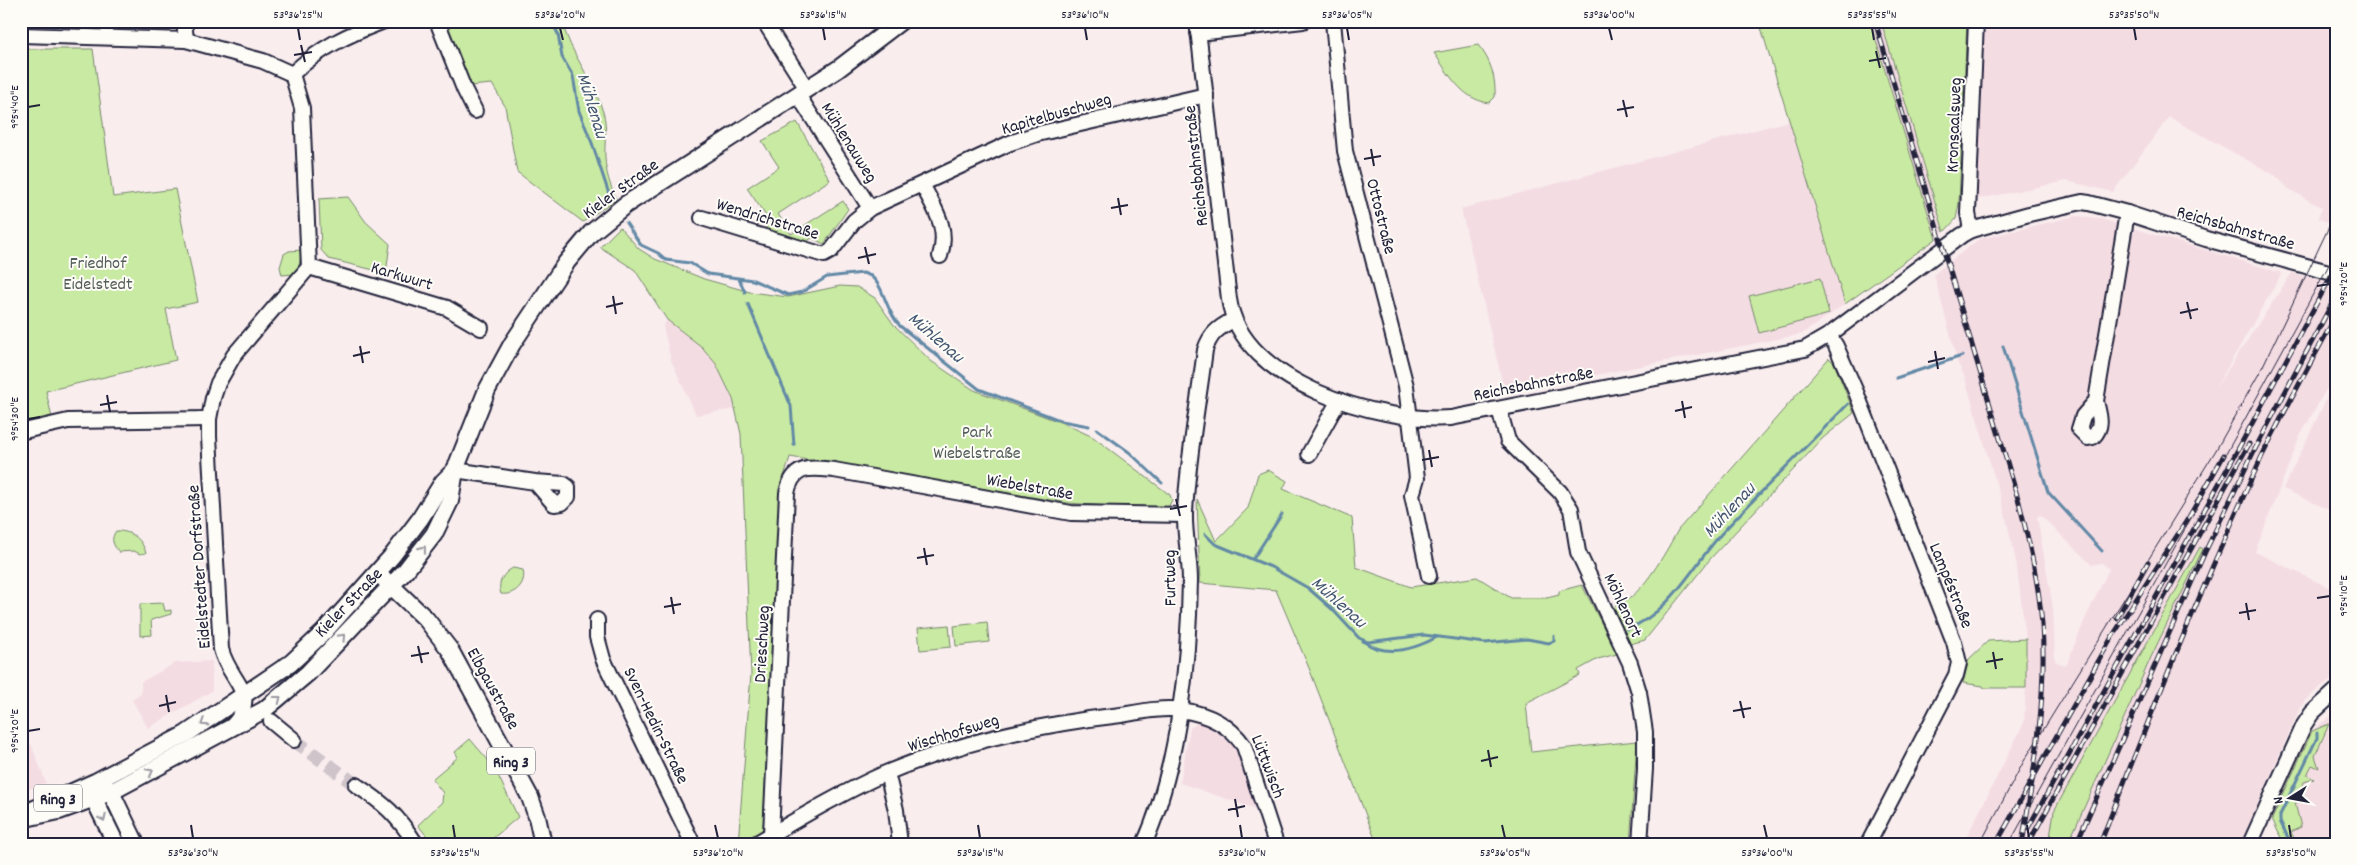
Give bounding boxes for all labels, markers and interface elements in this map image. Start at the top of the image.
text: 53°36'25"N [273,7,323,24]
text: 53°36'20"N [535,7,585,24]
text: 53°36'15"N [800,7,846,24]
text: 53°36'10"N [1061,7,1109,24]
text: 53°36'05"N [1322,7,1372,24]
text: 53°36'00"N [1583,7,1635,24]
text: 53°35'55"N [1847,7,1897,24]
text: 53°35'50"N [2109,7,2159,24]
water label: Mühlenau [568,70,614,144]
street label: Kronsaalsweg [1941,77,1970,173]
text: 9°54'40"E [7,85,24,129]
street label: Kapitelbuschweg [999,88,1115,143]
street label: Mühlenauweg [813,98,883,188]
street label: Reichsbahnstraße [1179,104,1216,228]
street label: Kieler Straße [578,154,665,226]
street label: Ottostraße [1358,176,1401,257]
street label: Wendrichstraße [713,193,822,248]
street label: Reichsbahnstraße [2173,201,2297,258]
park label: Friedhof Eidelstedt [63,252,133,298]
street label: Karkwurt [367,256,436,299]
text: 9°54'20"E [2336,262,2353,306]
water label: Mühlenau [901,307,970,372]
street label: Reichsbahnstraße [1471,362,1596,409]
text: 9°54'30"E [7,397,24,441]
park label: Park Wiebelstraße [933,421,1021,467]
street label: Wiebelstraße [984,469,1075,508]
water label: Mühlenau [1698,476,1764,545]
street label: Eidelstedter Dorfstraße [182,484,219,650]
street label: Lampéstraße [1921,540,1978,632]
one-way arrow [417,545,426,555]
street label: Furtweg [1159,549,1184,606]
street label: Kieler Straße [310,563,390,644]
street label: Möhlenort [1596,570,1648,643]
water label: Mühlenau [1304,571,1373,637]
text: 9°54'10"E [2336,575,2353,617]
street label: Drieschweg [749,605,778,684]
one-way arrow [336,634,345,643]
street label: Elbgaustraße [459,644,525,735]
street label: Sven-Hedin-Straße [616,663,694,789]
one-way arrow [272,697,281,705]
text: 9°54'20"E [7,709,24,753]
street label: Wischhofsweg [905,709,1003,760]
one-way arrow [200,717,209,726]
street label: Lüttwisch [1243,731,1290,802]
road number: Ring 3 [487,748,535,774]
one-way arrow [144,768,153,778]
north arrow [2264,772,2314,822]
road number: Ring 3 [34,784,82,811]
text: N [2269,795,2290,805]
one-way arrow [97,813,107,822]
text: 53°36'30"N [168,845,218,862]
text: 53°36'25"N [430,845,480,862]
text: 53°36'20"N [693,845,743,862]
text: 53°36'15"N [957,845,1003,862]
text: 53°36'10"N [1218,845,1266,862]
text: 53°36'05"N [1480,845,1530,862]
text: 53°36'00"N [1741,845,1793,862]
text: 53°35'55"N [2004,845,2054,862]
text: 53°35'50"N [2266,845,2316,862]

